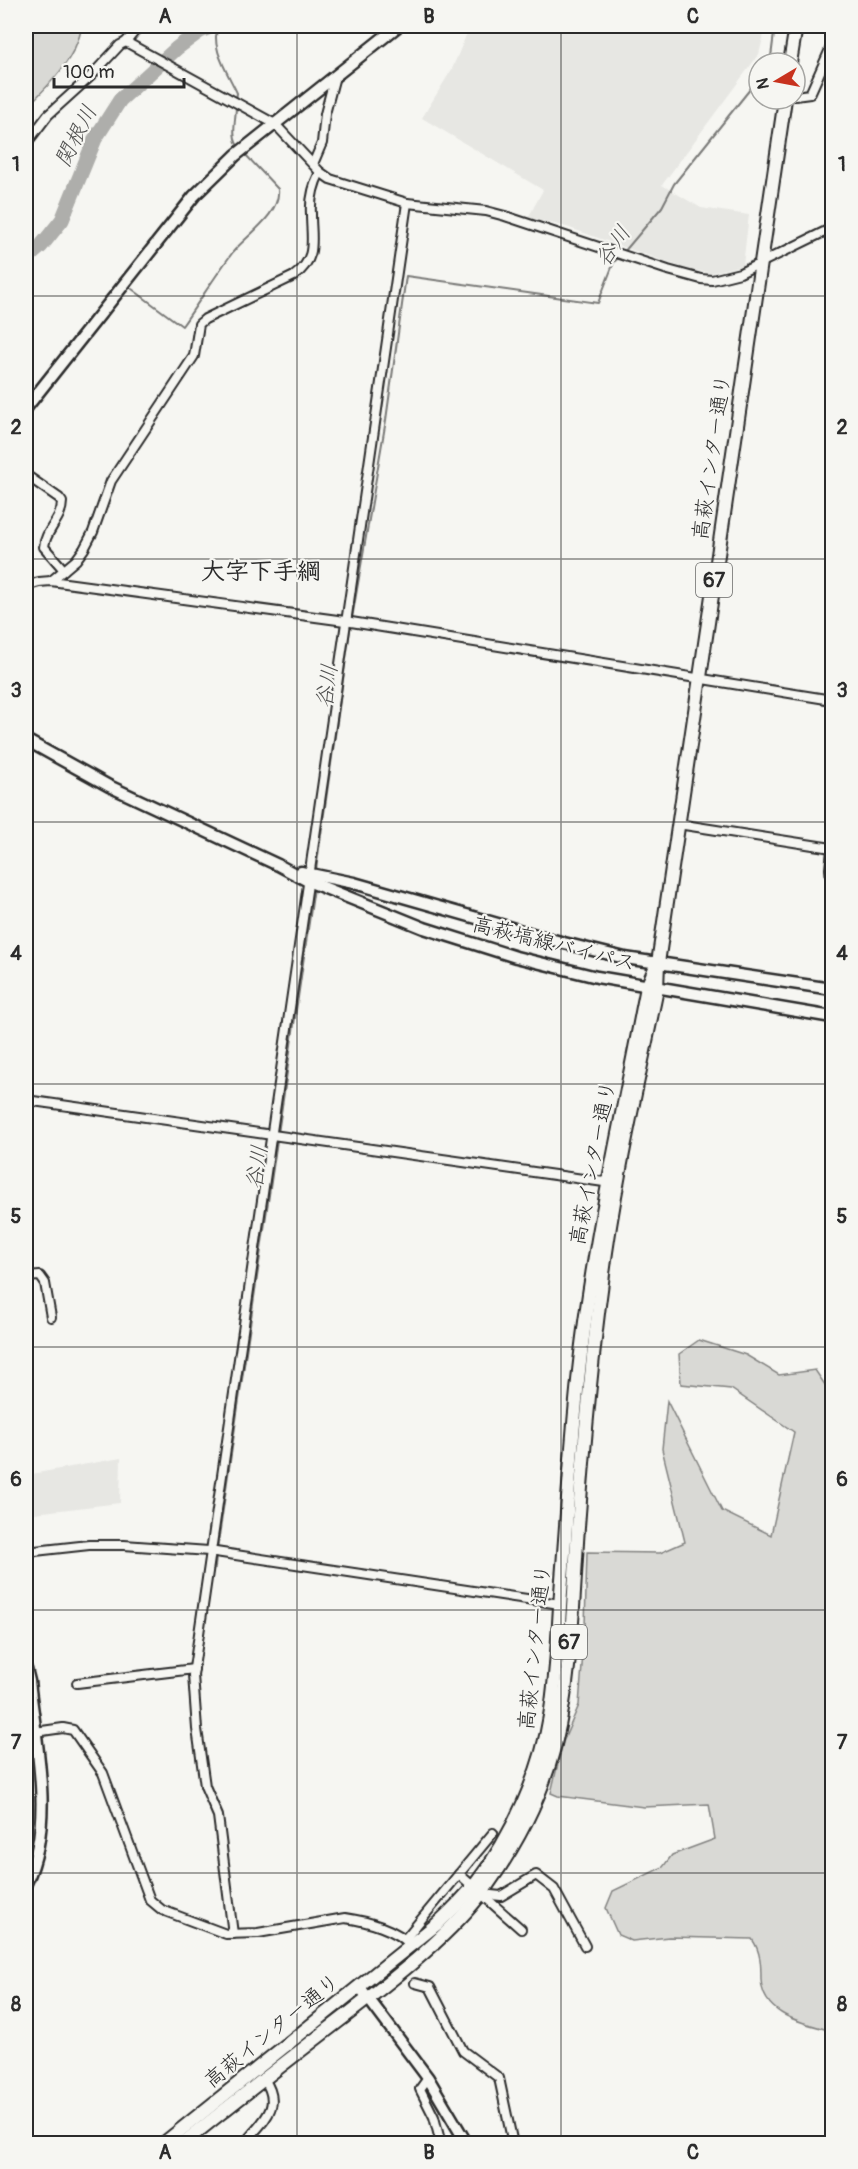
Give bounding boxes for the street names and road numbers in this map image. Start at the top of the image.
street label: 高萩インター通り [687,372,737,542]
road number: 67 [696,563,732,597]
street label: 高萩塙線バイパス [469,911,639,977]
street label: 高萩インター通り [564,1078,622,1248]
street label: 高萩インター通り [513,1562,557,1732]
road number: 67 [551,1625,587,1659]
street label: 高萩インター通り [199,1968,345,2094]

